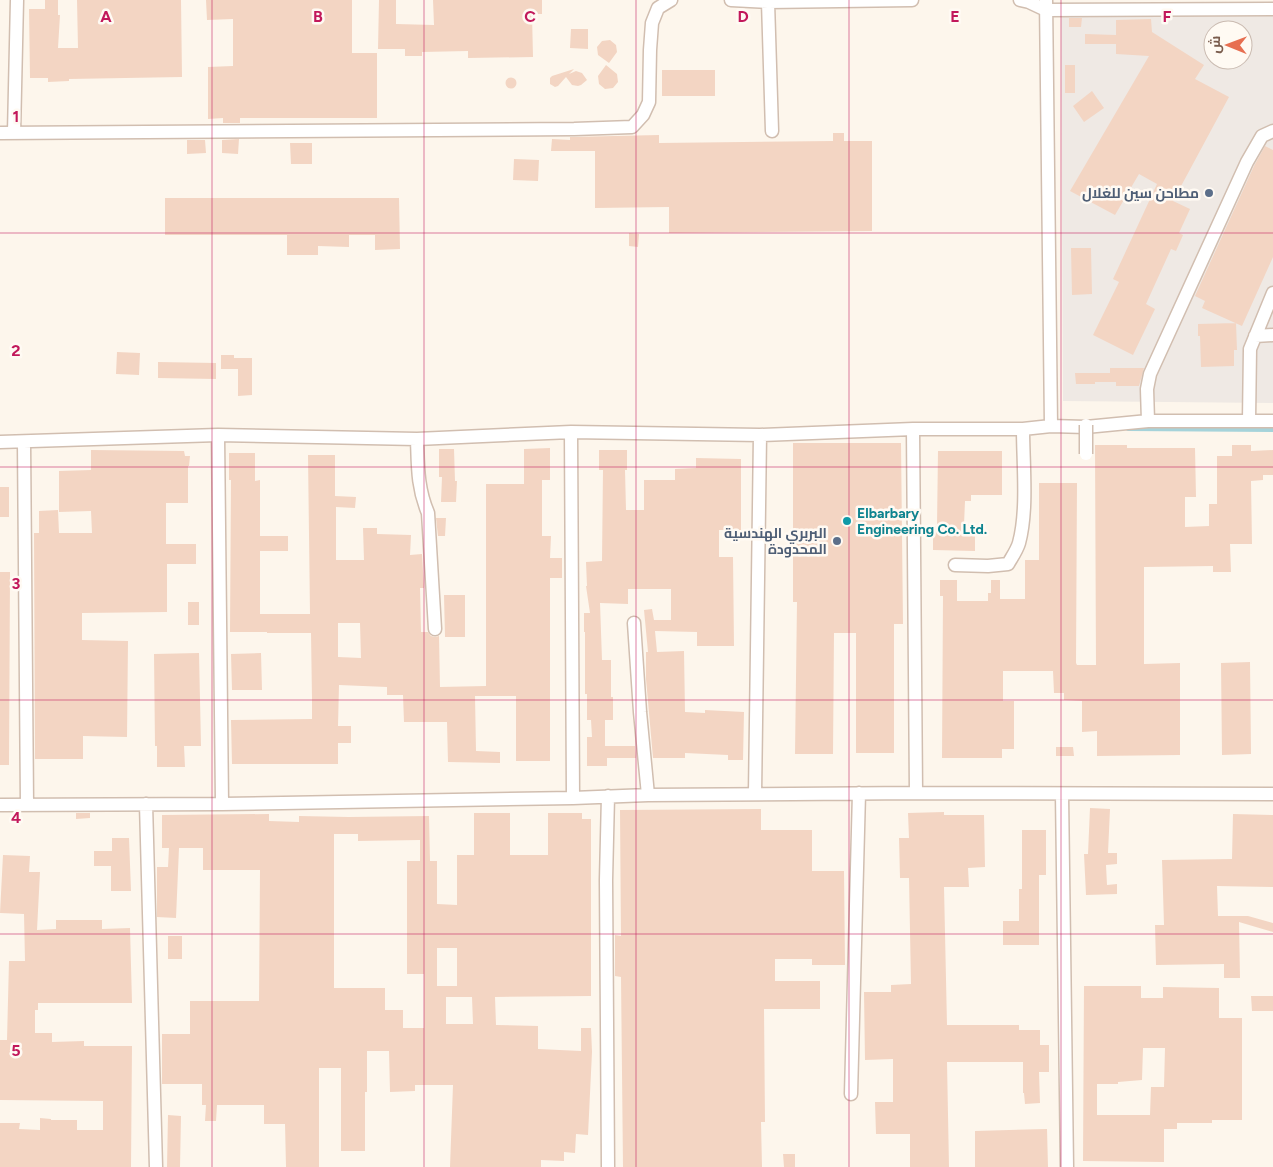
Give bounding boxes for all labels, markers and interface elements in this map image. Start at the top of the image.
text: A [100,7,112,26]
text: B [313,7,323,26]
text: C [524,7,536,26]
text: D [737,7,749,26]
text: E [950,7,960,26]
text: F [1163,7,1172,26]
north arrow [1203,20,1253,70]
text: ش [1207,36,1224,54]
text: 1 [13,107,19,126]
place label: مطاحن سين للغلال [1082,185,1199,202]
marker: مطاحن سين للغلال [1203,187,1215,199]
text: 2 [11,341,21,360]
place label: Elbarbary Engineering Co. Ltd. [857,505,987,538]
marker: Elbarbary Engineering Co. Ltd. [841,515,853,527]
place label: البربري الهندسية المحدودة [724,525,827,558]
marker: البربري الهندسية المحدودة [831,535,843,547]
text: 3 [12,574,21,593]
text: 4 [11,808,21,827]
text: 5 [11,1041,21,1060]

